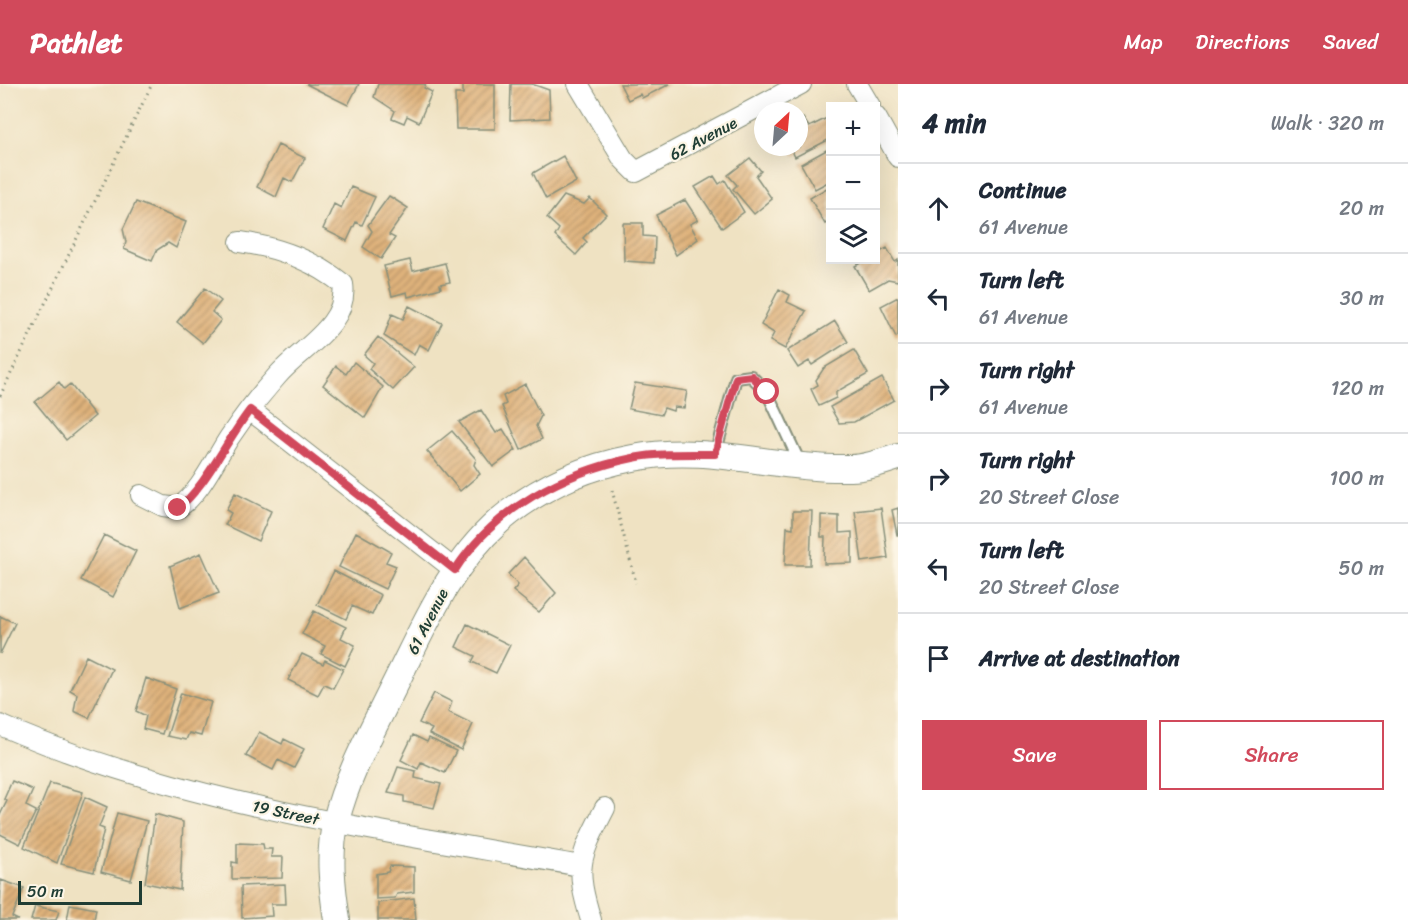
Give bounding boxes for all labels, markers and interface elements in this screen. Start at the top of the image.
text: Pathlet [30,18,123,67]
text: Map [1124,23,1162,61]
text: Directions [1195,23,1290,61]
text: Saved [1323,23,1378,61]
text: 4 min [922,100,986,146]
north arrow [754,102,808,156]
map controls [826,102,880,264]
button: + [826,102,880,156]
text: Walk · 320 m [1271,106,1384,141]
street label: 62 Avenue [664,108,743,169]
button: − [826,156,880,210]
text: Continue [979,171,1067,210]
text: 20 m [1339,191,1384,226]
icon: ahead [922,192,955,225]
button: layers [826,210,880,264]
text: 61 Avenue [979,210,1068,245]
text: Turn left [979,261,1064,300]
text: 30 m [1340,281,1384,316]
icon: left [922,282,955,315]
text: 61 Avenue [979,300,1068,335]
text: Turn right [979,351,1074,390]
text: 120 m [1331,371,1384,406]
icon: right [922,372,955,405]
route start [753,378,779,404]
text: 61 Avenue [979,390,1068,425]
text: Turn right [979,441,1074,480]
text: 100 m [1330,461,1384,496]
icon: right [922,462,955,495]
text: 20 Street Close [979,480,1119,515]
route end [164,494,190,520]
text: Turn left [979,531,1064,570]
text: 50 m [1339,551,1384,586]
icon: left [922,552,955,585]
text: 20 Street Close [979,570,1119,605]
street label: 61 Avenue [398,583,457,660]
text: Arrive at destination [979,639,1180,678]
icon: arrive [922,642,955,675]
button: Save [922,720,1147,790]
button: Share [1159,720,1384,790]
street label: 19 Street [250,791,322,834]
text: 50 m [27,877,63,906]
scale bar [18,878,142,906]

